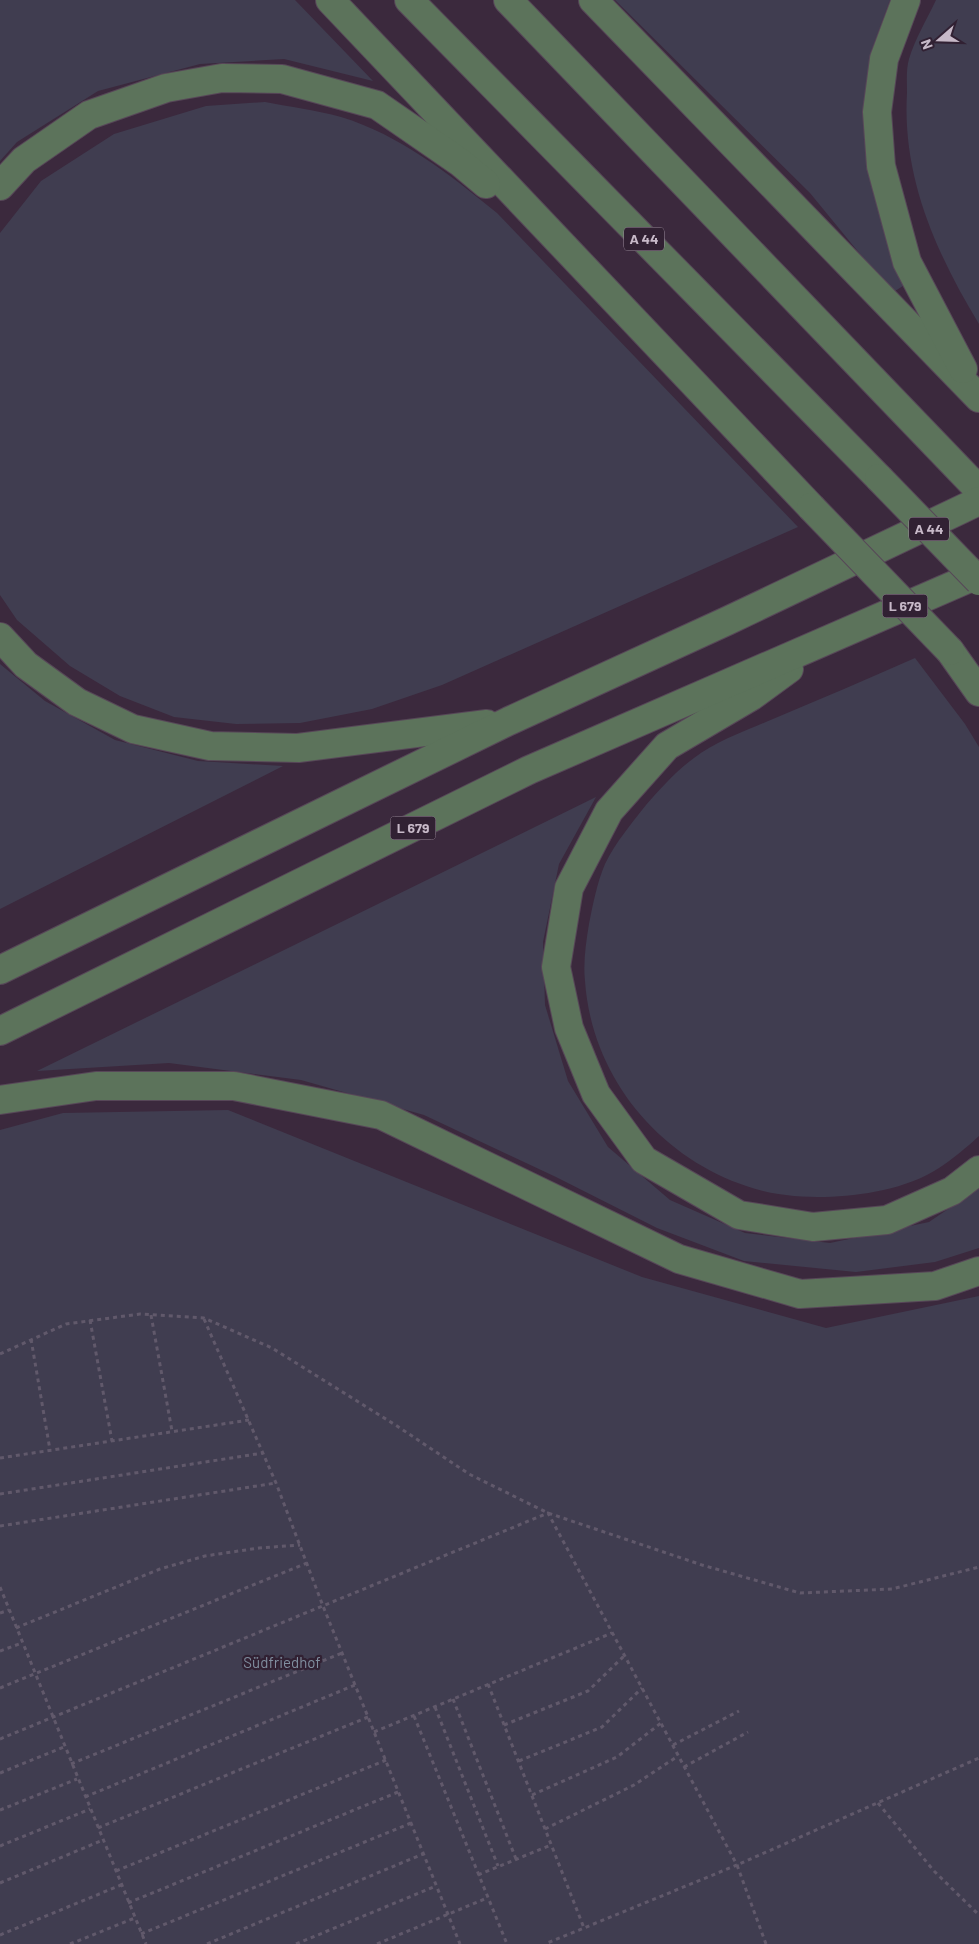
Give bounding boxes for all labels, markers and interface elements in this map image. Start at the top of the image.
north arrow [914,15,964,65]
text: N [917,37,936,52]
road number: A 44 [624,228,664,250]
road number: A 44 [909,518,949,540]
road number: L 679 [882,594,928,618]
road number: L 679 [390,816,436,840]
park label: Südfriedhof [243,1653,321,1671]

